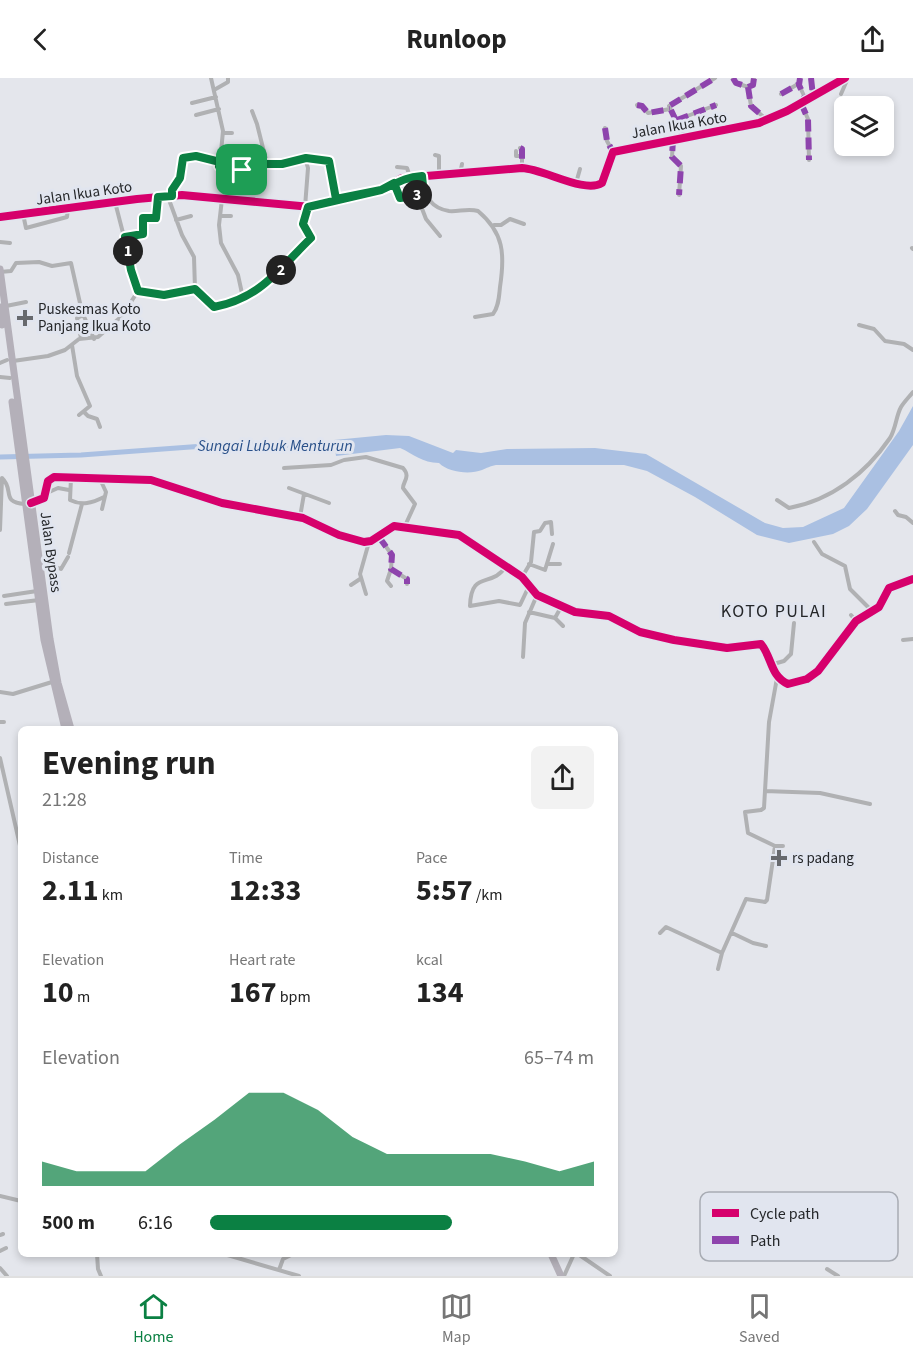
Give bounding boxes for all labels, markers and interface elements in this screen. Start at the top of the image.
text: Runloop [406,20,507,59]
icon: back [24,23,57,56]
icon: share [856,23,889,56]
map controls [834,96,894,156]
button: layers [834,96,894,156]
street label: Jalan Ikua Koto [630,107,729,144]
pin [216,144,267,195]
icon: arrive [225,153,258,186]
street label: Jalan Ikua Koto [35,176,133,211]
pin: 3 [402,180,432,210]
text: 3 [413,184,421,206]
pin: 1 [113,236,143,266]
text: 1 [124,240,132,262]
pin: 2 [266,255,296,285]
text: 2 [277,259,285,281]
place label: Puskesmas Koto Panjang Ikua Koto [38,299,151,337]
marker: Puskesmas Koto Panjang Ikua Koto [16,309,34,327]
water label: Sungai Lubuk Menturun [197,435,353,457]
street label: Jalan Bypass [34,510,67,594]
district label: KOTO PULAI [721,599,827,624]
text: Evening run [42,740,216,787]
button: share [531,746,594,809]
text: 21:28 [42,786,87,814]
text: Distance [42,847,99,869]
text: Time [229,847,263,869]
text: Pace [416,847,447,869]
place label: rs padang [792,848,854,869]
marker: rs padang [770,849,788,867]
text: 2.11 [42,869,99,912]
text: 12:33 [229,869,301,912]
text: 5:57 [416,869,473,912]
text: km [99,884,123,906]
text: /km [473,884,503,906]
text: Elevation [42,949,104,971]
text: Heart rate [229,949,296,971]
text: kcal [416,949,443,971]
text: 10 [42,971,74,1014]
text: 167 [229,971,277,1014]
text: 134 [416,971,464,1014]
text: m [74,986,90,1008]
text: bpm [277,986,311,1008]
text: Elevation [42,1044,120,1072]
text: 65–74 m [524,1044,594,1072]
legend [700,1192,898,1261]
text: Cycle path [750,1203,819,1225]
text: 500 m [42,1209,95,1237]
text: 6:16 [138,1209,173,1237]
text: Path [750,1230,780,1252]
tab: Home [133,1290,173,1348]
tab: Map [440,1290,473,1348]
tab: Saved [739,1290,780,1348]

